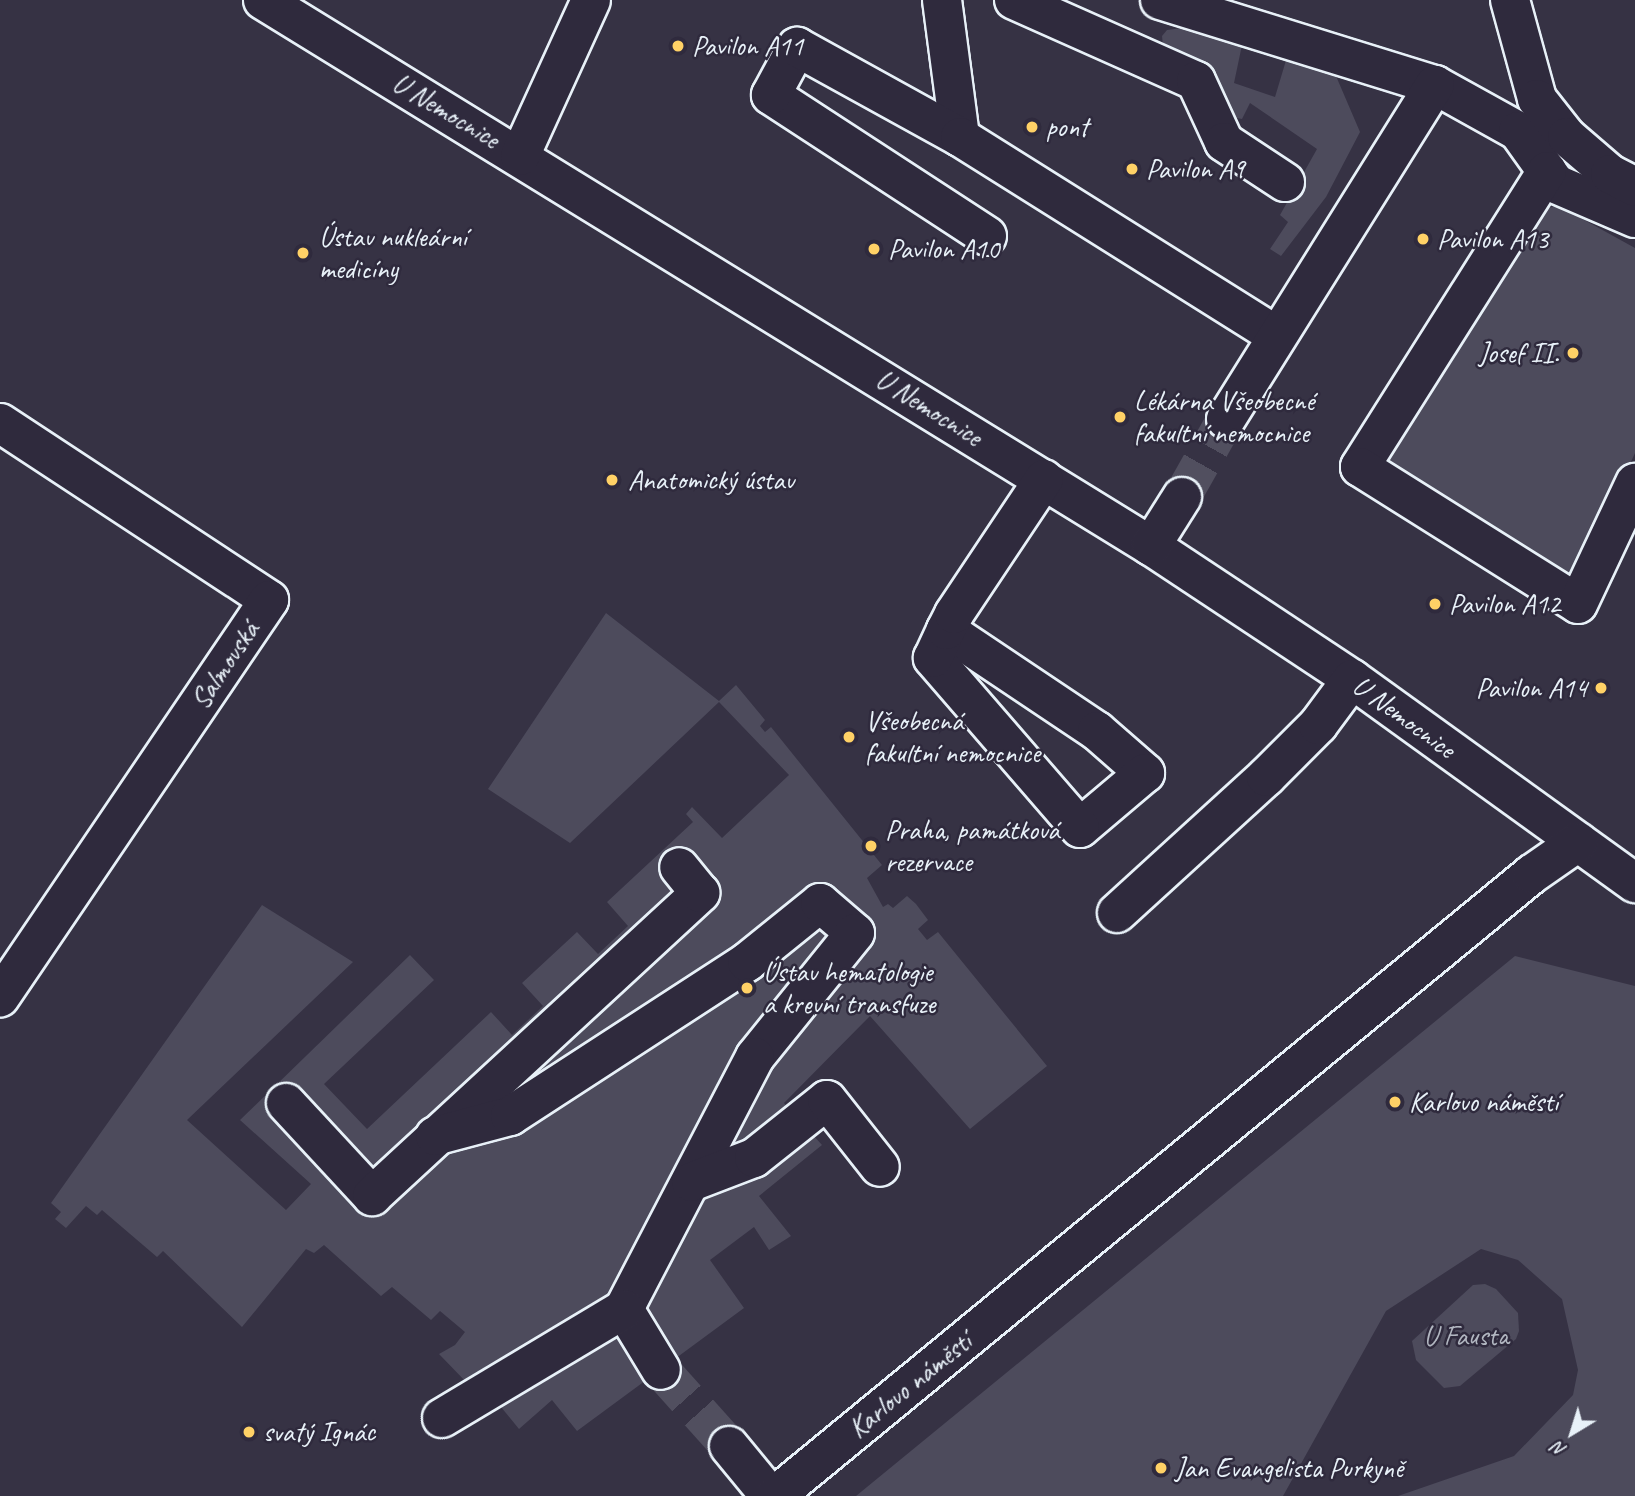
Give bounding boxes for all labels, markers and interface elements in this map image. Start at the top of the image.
place label: Pavilon A11 [692,29,803,63]
marker: Pavilon A11 [670,38,686,54]
street label: U Nemocnice [386,66,506,156]
place label: pont [1046,110,1088,144]
marker: pont [1024,119,1040,135]
place label: Pavilon A9 [1146,152,1245,186]
marker: Pavilon A9 [1124,161,1140,177]
place label: Ústav nukleární medicíny [319,220,466,286]
place label: Pavilon A13 [1437,222,1548,256]
marker: Pavilon A13 [1415,231,1431,247]
place label: Pavilon A10 [888,232,999,266]
marker: Pavilon A10 [866,241,882,257]
marker: Ústav nukleární medicíny [293,243,313,263]
place label: Josef II. [1479,336,1559,370]
marker: Josef II. [1565,345,1581,361]
street label: U Nemocnice [870,362,988,454]
place label: Lékárna Všeobecné fakultní nemocnice [1134,384,1314,450]
marker: Lékárna Všeobecné fakultní nemocnice [1112,409,1128,425]
place label: Anatomický ústav [628,463,794,497]
marker: Anatomický ústav [602,470,622,490]
place label: Pavilon A12 [1449,587,1560,621]
marker: Pavilon A12 [1427,596,1443,612]
street label: Salmovská [184,615,266,715]
street label: U Nemocnice [1346,669,1462,765]
place label: Pavilon A14 [1476,671,1587,705]
marker: Pavilon A14 [1593,680,1609,696]
place label: Všeobecná fakultní nemocnice [865,704,1040,770]
marker: Všeobecná fakultní nemocnice [839,727,859,747]
place label: Praha, památková rezervace [885,813,1059,879]
marker: Praha, památková rezervace [863,838,879,854]
place label: Ústav hematologie a krevní transfuze [763,955,935,1021]
marker: Ústav hematologie a krevní transfuze [737,978,757,998]
place label: Karlovo náměstí [1409,1085,1558,1119]
marker: Karlovo náměstí [1387,1094,1403,1110]
park label: U Fausta [1423,1319,1509,1353]
street label: Karlovo náměstí [841,1325,979,1445]
north arrow [1537,1398,1607,1468]
place label: svatý Ignác [263,1415,375,1449]
marker: svatý Ignác [241,1424,257,1440]
text: N [1547,1436,1571,1463]
place label: Jan Evangelista Purkyně [1175,1451,1404,1485]
marker: Jan Evangelista Purkyně [1153,1460,1169,1476]

